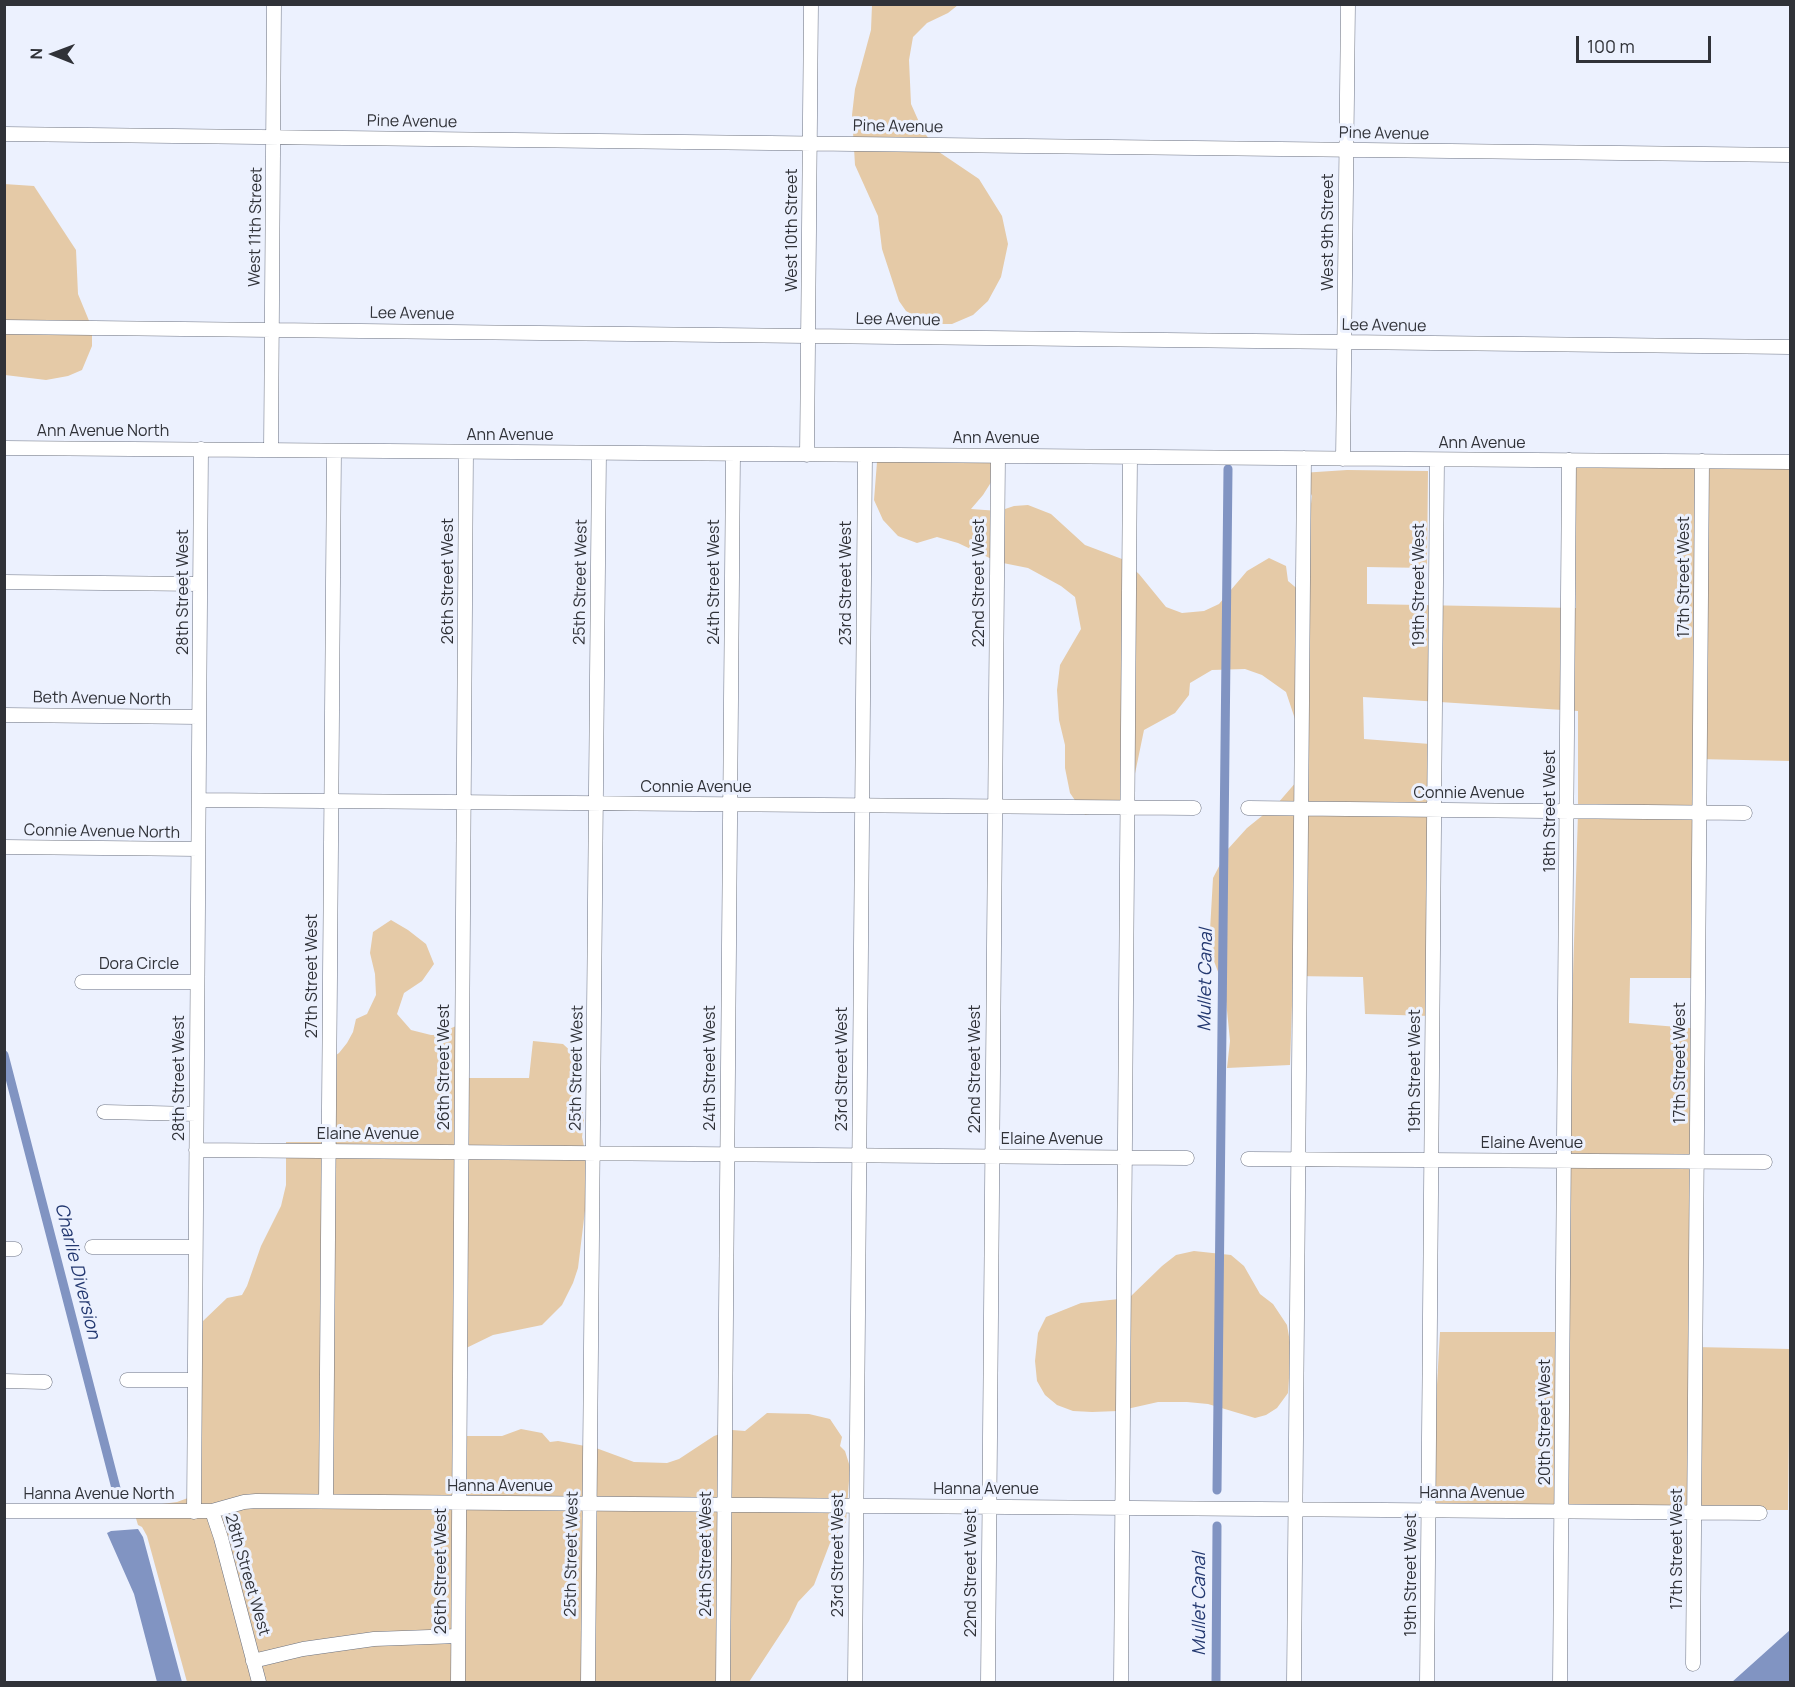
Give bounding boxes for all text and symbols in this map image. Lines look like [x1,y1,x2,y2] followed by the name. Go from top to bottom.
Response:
[24,24,84,84] north arrow
[1579,24,1714,62] scale bar
[1587,34,1635,58] text: 100 m
[25,48,47,60] text: N
[367,112,457,132] street label: Pine Avenue
[853,117,943,137] street label: Pine Avenue
[1339,124,1429,144] street label: Pine Avenue
[245,167,267,287] street label: West 11th Street
[783,168,803,292] street label: West 10th Street
[1319,173,1339,291] street label: West 9th Street
[369,304,455,324] street label: Lee Avenue
[855,310,941,330] street label: Lee Avenue
[1341,316,1427,336] street label: Lee Avenue
[37,422,169,442] street label: Ann Avenue North
[466,426,554,446] street label: Ann Avenue
[952,429,1040,449] street label: Ann Avenue
[1438,434,1526,454] street label: Ann Avenue
[1675,516,1695,638] street label: 17th Street West
[439,518,459,644] street label: 26th Street West
[570,519,592,645] street label: 25th Street West
[705,519,725,645] street label: 24th Street West
[970,519,990,647] street label: 22nd Street West
[837,521,857,645] street label: 23rd Street West
[1410,523,1430,647] street label: 19th Street West
[174,529,194,655] street label: 28th Street West
[33,688,171,710] street label: Beth Avenue North
[1541,750,1561,872] street label: 18th Street West
[641,778,751,798] street label: Connie Avenue
[1414,784,1524,804] street label: Connie Avenue
[24,821,180,843] street label: Connie Avenue North
[303,914,323,1038] street label: 27th Street West
[1194,928,1218,1032] water label: Mullet Canal
[99,955,179,975] street label: Dora Circle
[1671,1002,1691,1124] street label: 17th Street West
[435,1004,455,1130] street label: 26th Street West
[566,1005,588,1131] street label: 25th Street West
[701,1005,721,1131] street label: 24th Street West
[966,1005,986,1133] street label: 22nd Street West
[833,1007,853,1131] street label: 23rd Street West
[1406,1009,1426,1133] street label: 19th Street West
[170,1015,190,1141] street label: 28th Street West
[317,1125,419,1145] street label: Elaine Avenue
[1001,1130,1103,1150] street label: Elaine Avenue
[1481,1134,1583,1154] street label: Elaine Avenue
[50,1201,104,1341] water label: Charlie Diversion
[1536,1359,1556,1485] street label: 20th Street West
[447,1477,553,1497] street label: Hanna Avenue
[933,1480,1039,1500] street label: Hanna Avenue
[1419,1484,1525,1504] street label: Hanna Avenue
[23,1485,175,1505] street label: Hanna Avenue North
[1668,1488,1688,1610] street label: 17th Street West
[561,1491,583,1617] street label: 25th Street West
[697,1491,717,1617] street label: 24th Street West
[829,1493,849,1617] street label: 23rd Street West
[432,1508,452,1634] street label: 26th Street West
[962,1509,982,1637] street label: 22nd Street West
[220,1512,274,1638] street label: 28th Street West
[1402,1513,1422,1637] street label: 19th Street West
[1189,1552,1211,1656] water label: Mullet Canal

